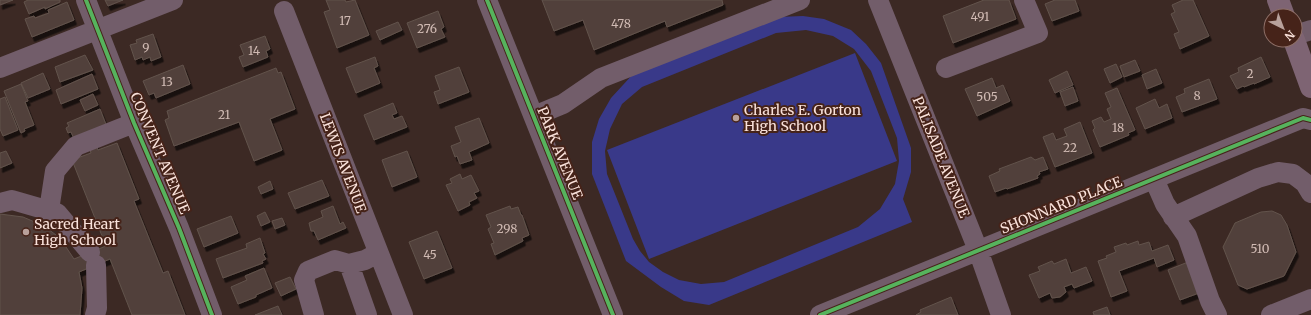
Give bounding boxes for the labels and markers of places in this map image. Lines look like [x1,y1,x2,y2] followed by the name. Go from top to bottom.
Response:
[744,101,861,135] place label: Charles E. Gorton High School
[731,113,741,123] marker: Charles E. Gorton High School
[34,215,121,249] place label: Sacred Heart High School
[21,227,31,237] marker: Sacred Heart High School

